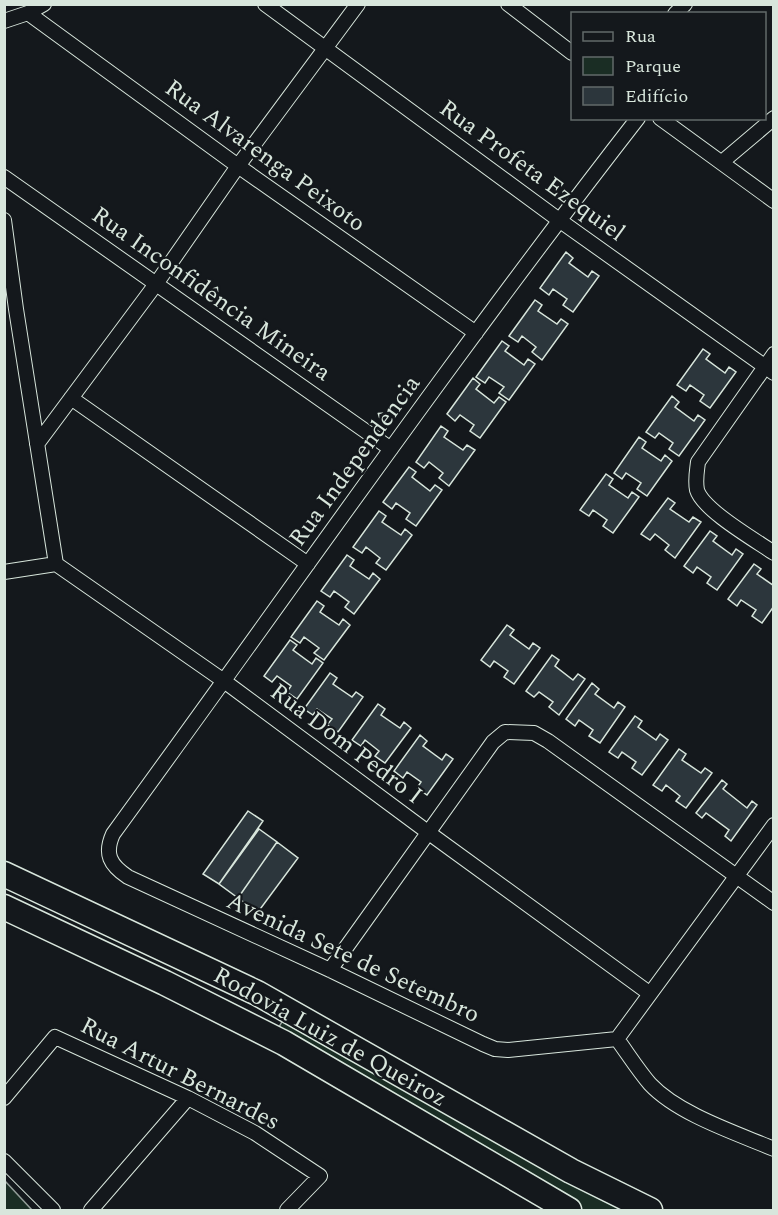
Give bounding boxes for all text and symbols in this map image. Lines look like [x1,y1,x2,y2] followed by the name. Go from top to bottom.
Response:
[571,12,766,120] legend
[625,23,656,50] text: Rua
[625,53,681,80] text: Parque
[157,71,373,241] street label: Rua Alvarenga Peixoto
[625,83,688,110] text: Edifício
[431,91,633,251] street label: Rua Profeta Ezequiel
[84,197,338,391] street label: Rua Inconfidência Mineira
[280,367,430,554] street label: Rua Independência
[262,675,430,813] street label: Rua Dom Pedro I
[220,883,486,1033] street label: Avenida Sete de Setembro
[206,958,454,1116] street label: Rodovia Luiz de Queiroz
[74,1008,286,1140] street label: Rua Artur Bernardes

